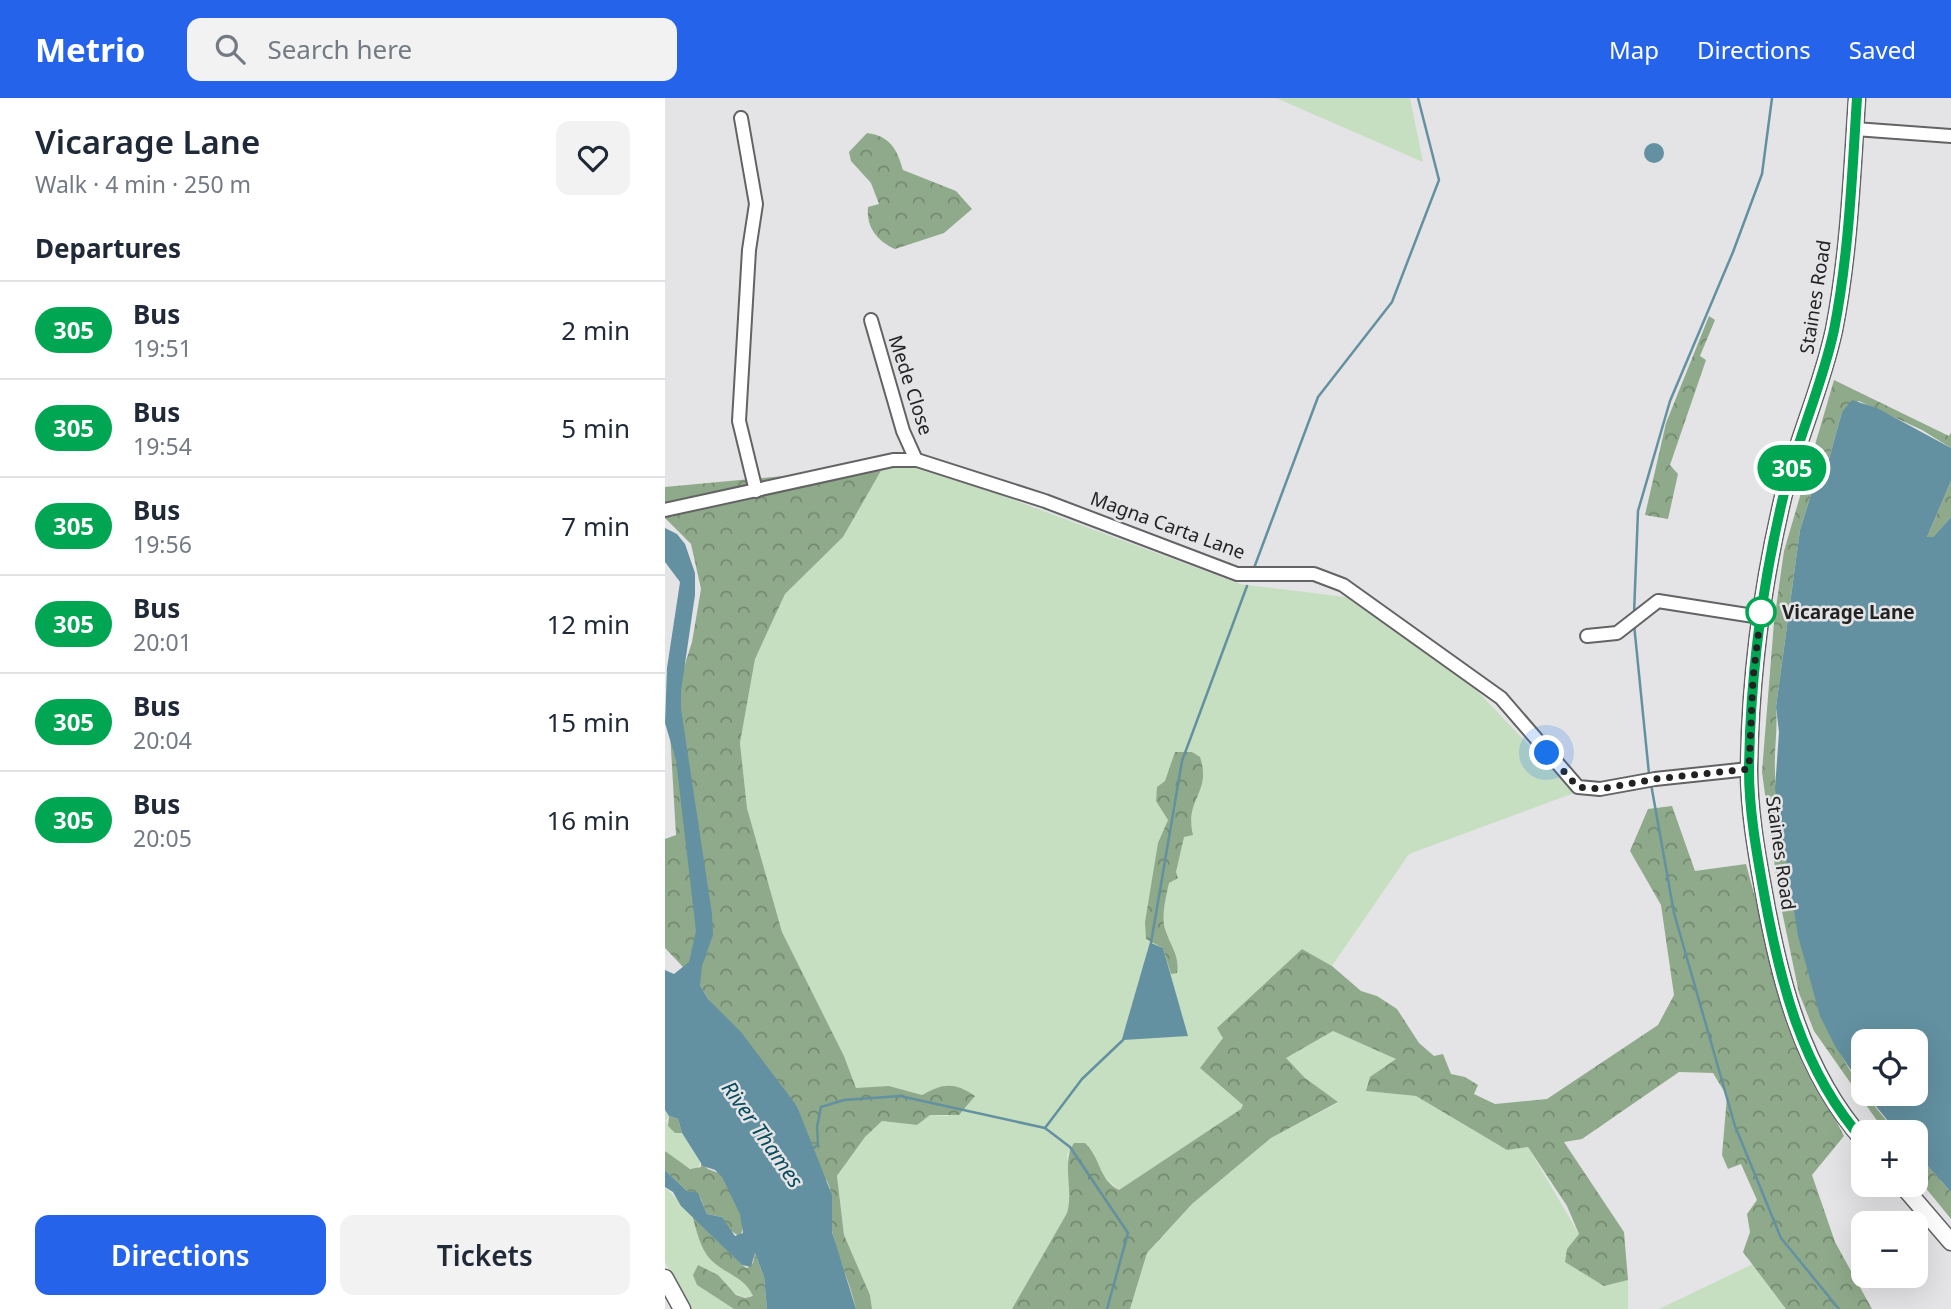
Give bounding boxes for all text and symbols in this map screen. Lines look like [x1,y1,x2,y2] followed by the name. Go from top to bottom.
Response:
[187,18,677,81] search box
[35,27,145,72] text: Metrio
[211,30,249,68] icon: search
[267,31,412,67] text: Search here
[1609,33,1659,66] text: Map
[1697,33,1811,66] text: Directions
[1849,33,1916,66] text: Saved
[35,119,260,164] text: Vicarage Lane
[556,121,630,195] button: heart
[35,168,251,200] text: Walk · 4 min · 250 m
[35,230,181,266] text: Departures
[1793,238,1837,356] street label: Staines Road
[133,296,180,332] text: Bus
[561,312,630,348] text: 2 min
[53,313,94,346] text: 305
[133,332,192,364] text: 19:51
[883,332,939,438] street label: Mede Close
[133,394,180,430] text: Bus
[561,410,630,446] text: 5 min
[53,411,94,444] text: 305
[133,430,192,462] text: 19:54
[1752,445,1832,491] line badge: 305
[1771,451,1813,484] text: 305
[1087,485,1249,565] street label: Magna Carta Lane
[133,492,180,528] text: Bus
[561,508,630,544] text: 7 min
[53,509,94,542] text: 305
[133,528,192,560] text: 19:56
[133,590,180,626] text: Bus
[1746,597,1776,627] marker: Vicarage Lane
[1782,599,1915,625] place label: Vicarage Lane
[546,606,630,642] text: 12 min
[53,607,94,640] text: 305
[133,626,192,658] text: 20:01
[133,688,180,724] text: Bus
[546,704,630,740] text: 15 min
[53,705,94,738] text: 305
[133,724,192,756] text: 20:04
[1529,735,1564,770] your location
[133,786,180,822] text: Bus
[1760,794,1802,912] street label: Staines Road
[546,802,630,838] text: 16 min
[53,803,94,836] text: 305
[133,822,192,854] text: 20:05
[1851,1029,1928,1288] map controls
[1851,1029,1928,1106] button: locate
[716,1075,810,1193] water label: River Thames
[1851,1120,1928,1197] button: +
[1851,1211,1928,1288] button: −
[35,1215,326,1295] button: Directions
[340,1215,630,1295] button: Tickets

